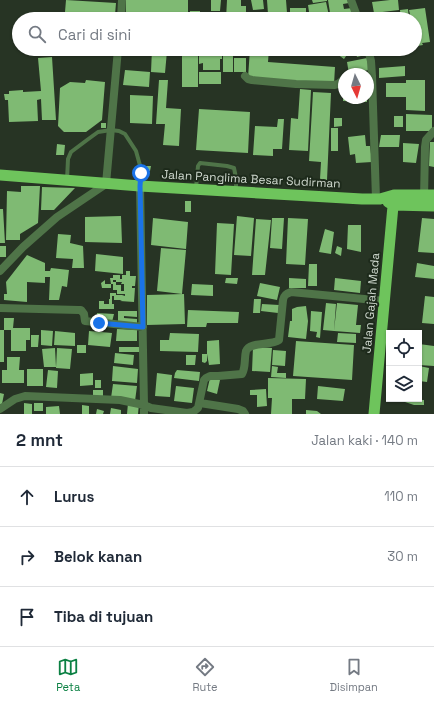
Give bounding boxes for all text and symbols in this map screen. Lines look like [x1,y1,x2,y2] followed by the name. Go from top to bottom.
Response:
[12,12,422,56] search box
[26,23,48,45] icon: search
[58,25,131,44] text: Cari di sini
[338,68,374,104] north arrow
[132,164,150,182] route start
[161,166,341,192] street label: Jalan Panglima Besar Sudirman
[359,252,383,354] street label: Jalan Gajah Mada
[90,314,108,332] route end
[386,330,422,402] map controls
[386,330,422,366] button: locate
[386,366,422,402] button: layers
[16,429,63,451] text: 2 mnt
[311,432,418,449] text: Jalan kaki · 140 m
[16,486,38,508] icon: ahead
[54,487,94,506] text: Lurus
[384,488,418,505] text: 110 m
[16,546,38,568] icon: right
[54,547,142,566] text: Belok kanan
[387,548,418,565] text: 30 m
[16,606,38,628] icon: arrive
[54,607,153,626] text: Tiba di tujuan
[56,656,80,694] tab: Peta
[192,656,218,694] tab: Rute
[330,656,378,694] tab: Disimpan

